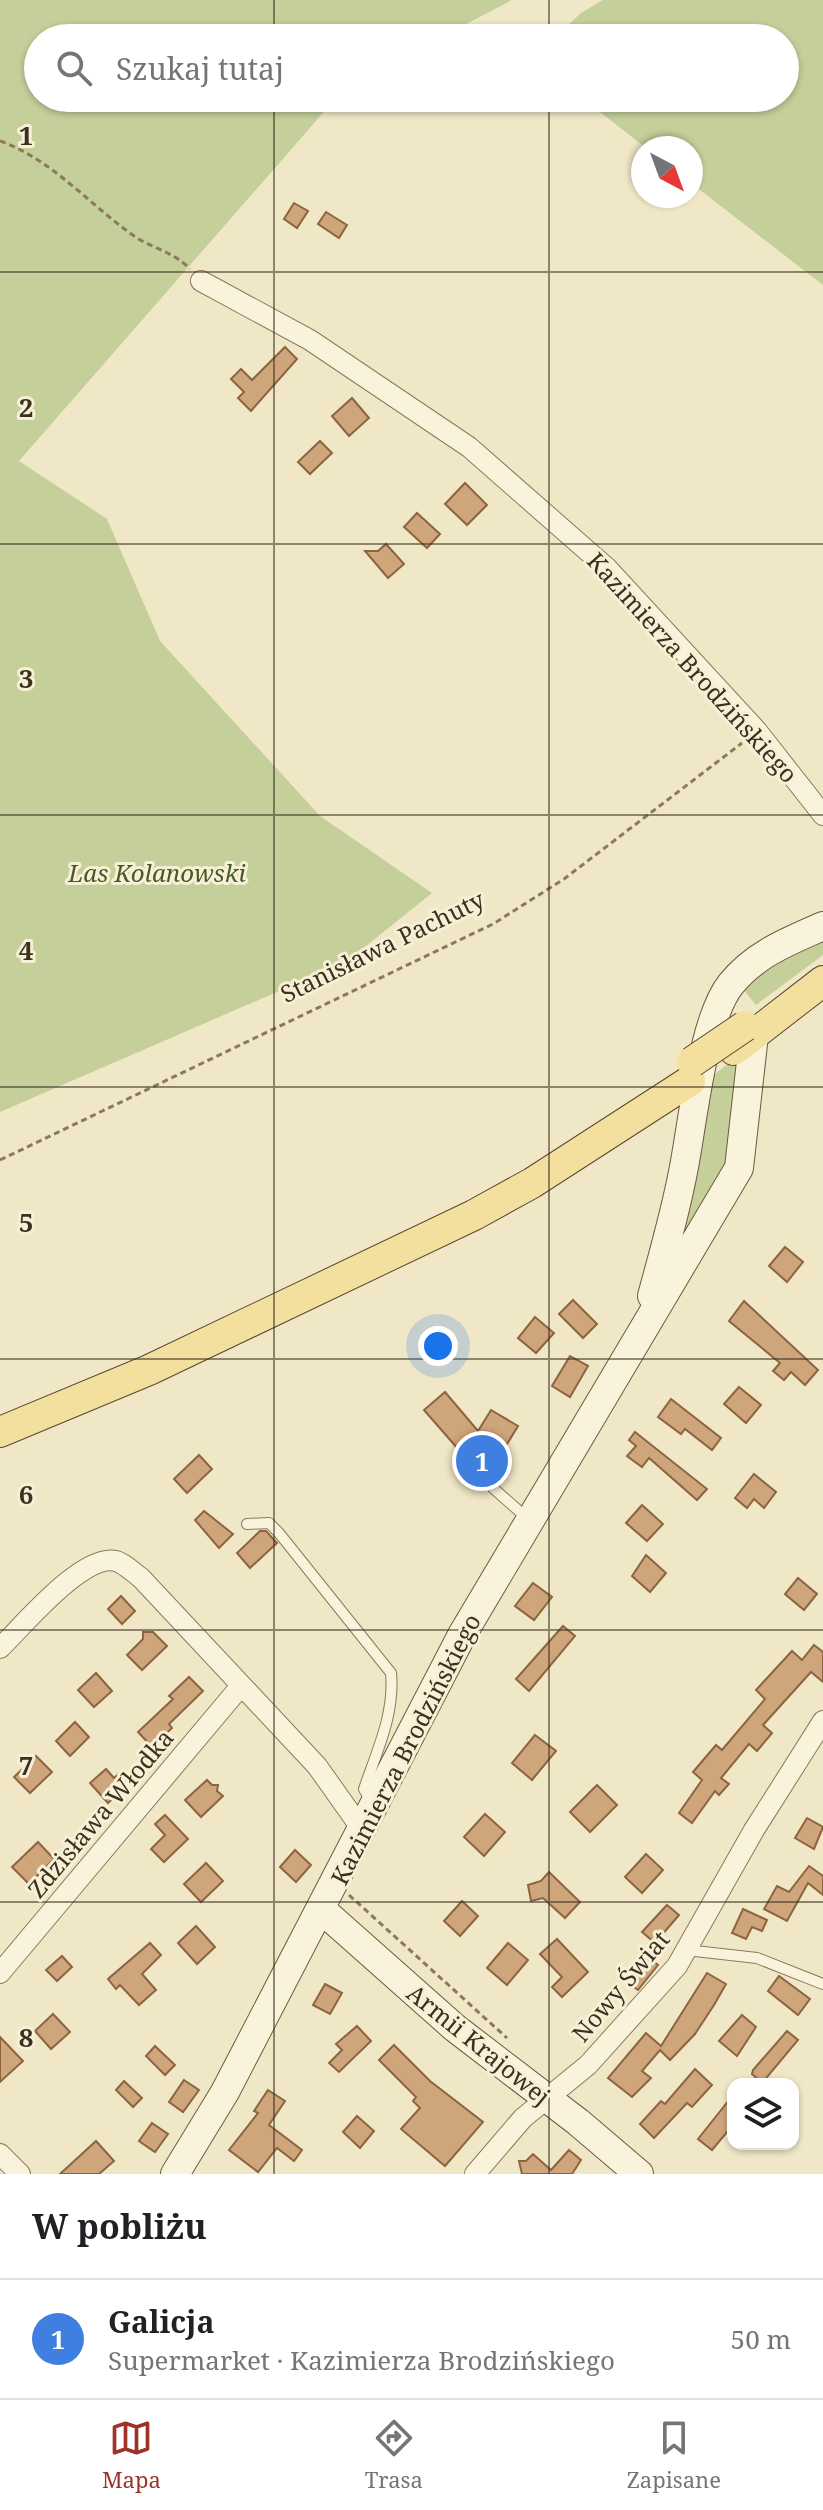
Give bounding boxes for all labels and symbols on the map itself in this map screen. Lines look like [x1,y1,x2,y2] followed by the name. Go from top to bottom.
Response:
[19,117,33,153] text: 1
[631,136,703,208] north arrow
[19,389,33,425] text: 2
[580,545,806,789] street label: Kazimierza Brodzińskiego
[19,660,33,696] text: 3
[67,856,246,889] park label: Las Kolanowski
[275,882,490,1010] street label: Stanisława Pachuty
[19,932,34,968] text: 4
[19,1204,33,1240] text: 5
[418,1326,458,1366] your location
[456,1431,508,1491] pin: 1
[19,1476,33,1512] text: 6
[322,1608,488,1890] street label: Kazimierza Brodzińskiego
[20,1722,180,1904] street label: Zdzisława Włodka
[19,1747,33,1783] text: 7
[564,1923,676,2049] street label: Nowy Świat
[400,1976,558,2112] street label: Armii Krajowej
[19,2019,33,2055] text: 8

